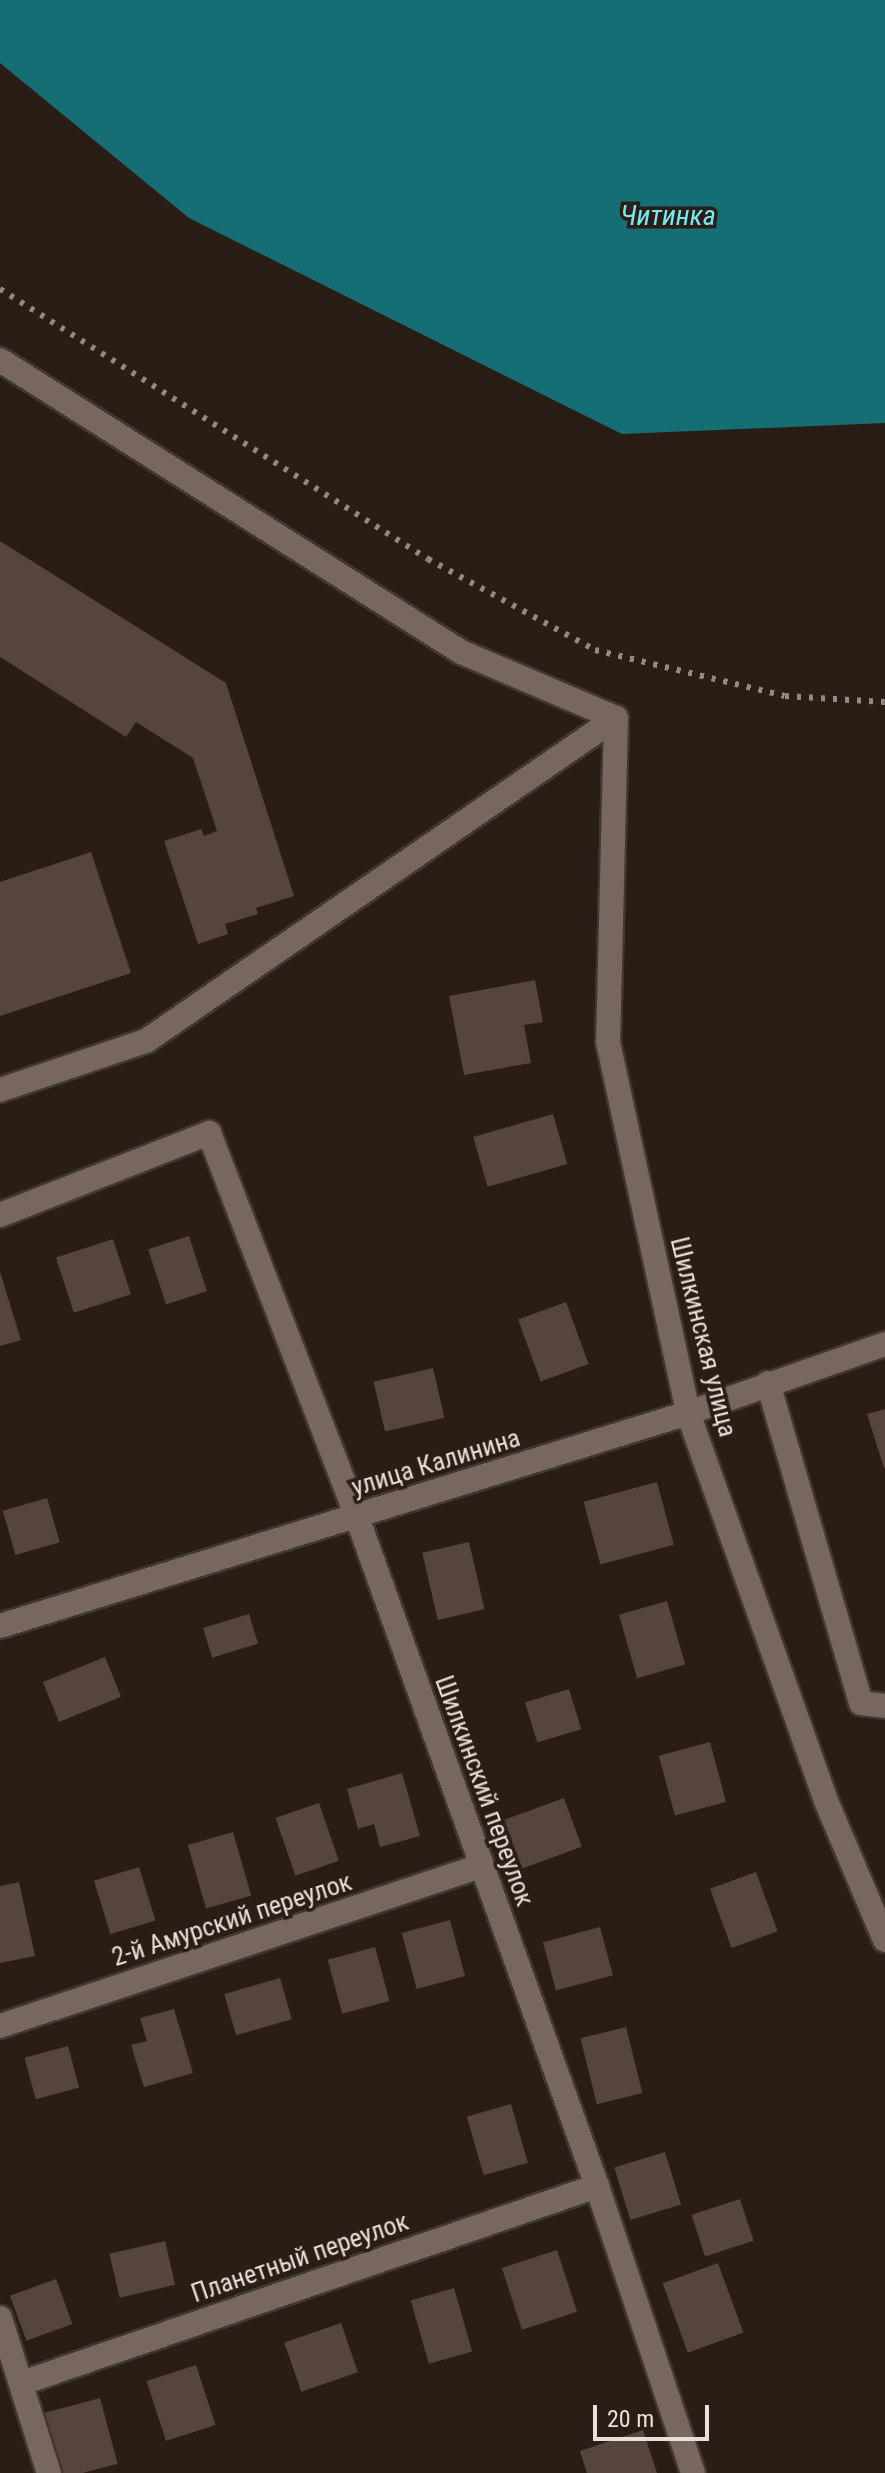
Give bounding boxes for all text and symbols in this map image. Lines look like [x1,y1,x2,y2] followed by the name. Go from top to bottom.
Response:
[620,199,716,233] water label: Читинка
[663,1234,743,1440] street label: Шилкинская улица
[348,1423,524,1503] street label: улица Калинина
[428,1671,540,1911] street label: Шилкинский переулок
[108,1866,356,1974] street label: 2-й Амурский переулок
[187,2206,413,2310] street label: Планетный переулок
[597,2389,713,2439] scale bar
[607,2405,654,2433] text: 20 m

